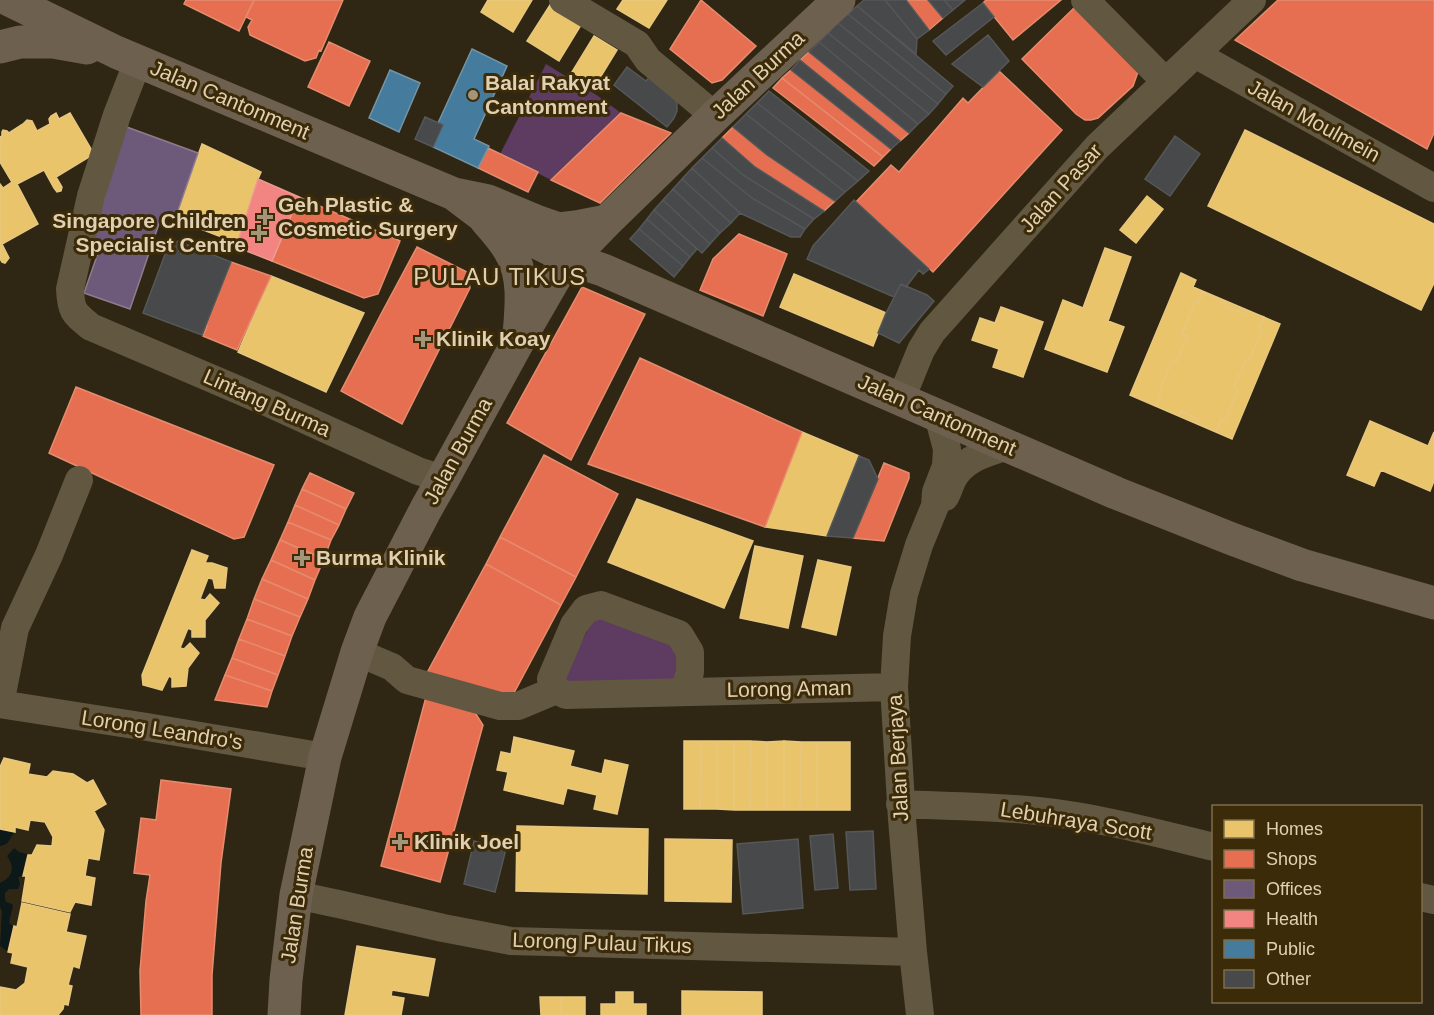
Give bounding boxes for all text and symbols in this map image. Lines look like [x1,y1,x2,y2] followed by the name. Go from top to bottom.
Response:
[707,26,809,123] street label: Jalan Burma
[147,56,313,143] street label: Jalan Cantonment
[485,71,610,118] place label: Balai Rakyat Cantonment
[1244,75,1384,166] street label: Jalan Moulmein
[466,88,480,102] marker: Balai Rakyat Cantonment
[1015,139,1106,237] street label: Jalan Pasar
[278,193,458,240] place label: Geh Plastic & Cosmetic Surgery
[256,208,274,226] marker: Geh Plastic & Cosmetic Surgery
[52,209,246,256] place label: Singapore Children Specialist Centre
[250,224,268,242] marker: Singapore Children Specialist Centre
[413,263,587,290] district label: PULAU TIKUS
[436,327,551,350] place label: Klinik Koay
[414,330,432,348] marker: Klinik Koay
[200,364,335,441] street label: Lintang Burma
[855,369,1020,460] street label: Jalan Cantonment
[419,393,496,508] street label: Jalan Burma
[316,546,446,569] place label: Burma Klinik
[293,549,311,567] marker: Burma Klinik
[726,676,852,701] street label: Lorong Aman
[883,694,912,822] street label: Jalan Berjaya
[80,705,244,754] street label: Lorong Leandro's
[999,797,1154,844] street label: Lebuhraya Scott
[1212,805,1422,1003] legend
[1266,819,1323,839] text: Homes
[414,830,519,853] place label: Klinik Joel
[391,833,409,851] marker: Klinik Joel
[276,845,317,965] street label: Jalan Burma
[1266,849,1317,869] text: Shops
[1266,879,1322,899] text: Offices
[1266,909,1318,929] text: Health
[512,928,692,957] street label: Lorong Pulau Tikus
[1266,939,1315,959] text: Public
[1266,969,1311,989] text: Other

